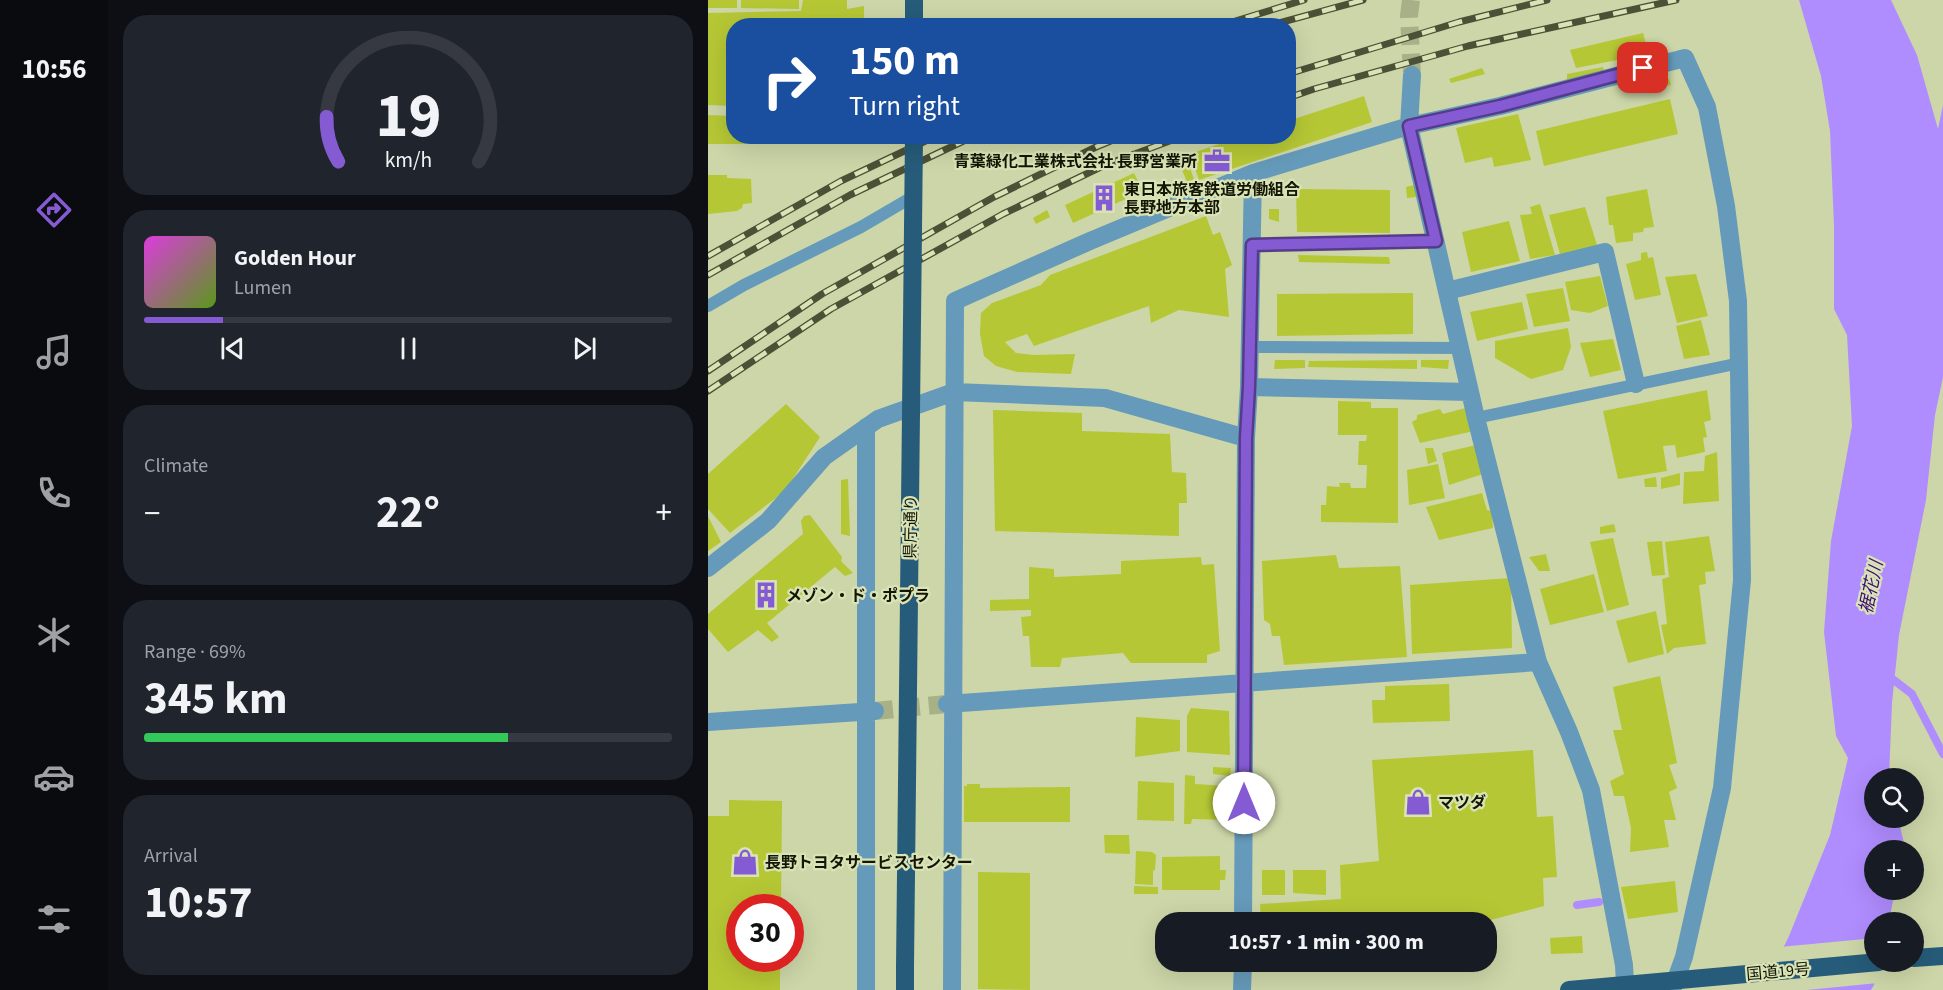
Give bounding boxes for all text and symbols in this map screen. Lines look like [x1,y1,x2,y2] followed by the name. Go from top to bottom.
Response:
[849,31,960,91] text: 150 m
[750,42,828,120] icon: right
[1617,42,1668,93] pin
[21,50,87,89] text: 10:56
[1626,51,1659,84] icon: arrive
[375,72,441,161] text: 19
[849,87,960,126] text: Turn right
[384,145,432,176] text: km/h
[1202,146,1232,176] office icon: 青葉緑化工業株式会社 長野営業所
[954,151,1197,173] place label: 青葉緑化工業株式会社 長野営業所
[1124,179,1300,219] place label: 東日本旅客鉄道労働組合 長野地方本部
[1089,183,1119,213] building icon: 東日本旅客鉄道労働組合 長野地方本部
[33,189,75,231] icon: directions
[234,242,356,274] text: Golden Hour
[234,274,292,302] text: Lumen
[33,331,75,373] icon: music
[216,332,249,365] icon: previous
[392,332,425,365] icon: pause
[568,332,601,365] icon: next
[144,452,208,480] text: Climate
[33,472,75,514] icon: phone
[376,481,440,545] text: 22°
[144,490,160,537] text: −
[656,490,672,537] text: +
[899,495,923,559] street label: 県庁通り
[1854,556,1890,616] water label: 裾花川
[751,580,781,610] building icon: メゾン・ド・ポプラ
[786,585,930,607] place label: メゾン・ド・ポプラ
[33,614,75,656] icon: climate
[144,638,245,666] text: Range · 69%
[144,667,288,731] text: 345 km
[33,756,75,798] icon: car
[1864,768,1924,972] map controls
[1864,768,1924,828] button: search
[1212,771,1276,835] position arrow
[1403,787,1433,817] shop icon: マツダ
[1438,792,1486,814] place label: マツダ
[1864,840,1924,900] button: +
[144,842,198,870] text: Arrival
[730,847,760,877] shop icon: 長野トヨタサービスセンター
[765,852,973,874] place label: 長野トヨタサービスセンター
[144,871,253,935] text: 10:57
[726,894,804,972] speed limit sign: 30
[33,898,75,940] icon: filters
[1864,912,1924,972] button: −
[1228,926,1424,958] text: 10:57 · 1 min · 300 m
[1745,958,1811,986] street label: 国道19号

